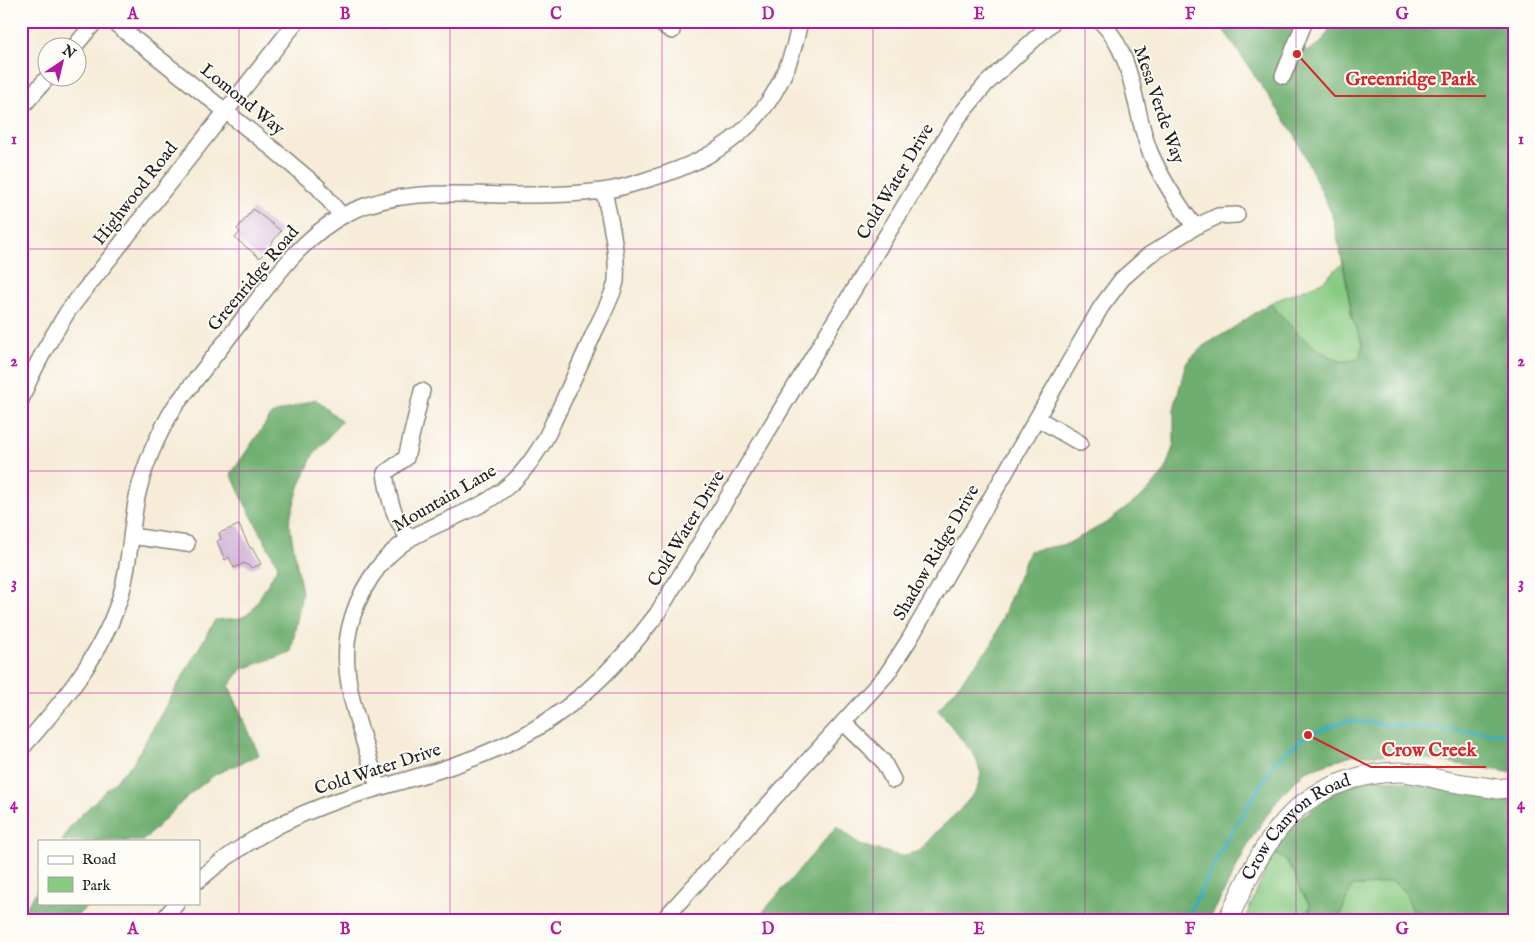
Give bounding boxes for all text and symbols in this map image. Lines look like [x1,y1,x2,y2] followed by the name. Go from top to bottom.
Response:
[127,5,140,25] text: A
[340,5,351,25] text: B
[550,5,562,25] text: C
[762,5,775,25] text: D
[973,5,985,25] text: E
[1185,5,1196,25] text: F
[1396,5,1409,25] text: G
[38,38,88,88] north arrow
[58,41,79,63] text: N
[1127,43,1189,167] street label: Mesa Verde Way
[195,59,289,141] street label: Lomond Way
[1335,62,1486,96] callout: Greenridge Park
[1345,68,1477,92] text: Greenridge Park
[852,120,940,244] street label: Cold Water Drive
[11,130,17,150] text: 1
[1518,130,1524,150] text: 1
[89,137,184,250] street label: Highwood Road
[203,221,305,336] street label: Greenridge Road
[10,352,18,372] text: 2
[1517,352,1525,372] text: 2
[389,460,501,538] street label: Mountain Lane
[643,467,731,591] street label: Cold Water Drive
[889,481,985,625] street label: Shadow Ridge Drive
[11,574,17,594] text: 3
[1518,574,1524,594] text: 3
[1371,733,1486,767] callout: Crow Creek
[312,739,444,801] street label: Cold Water Drive
[1381,739,1477,763] text: Crow Creek
[1237,769,1354,885] street label: Crow Canyon Road
[10,795,19,815] text: 4
[1517,795,1526,815] text: 4
[38,840,200,904] legend
[82,850,117,869] text: Road
[82,876,112,895] text: Park
[127,920,140,940] text: A
[340,920,351,940] text: B
[550,920,562,940] text: C
[762,920,775,940] text: D
[973,920,985,940] text: E
[1185,920,1196,940] text: F
[1396,920,1409,940] text: G

